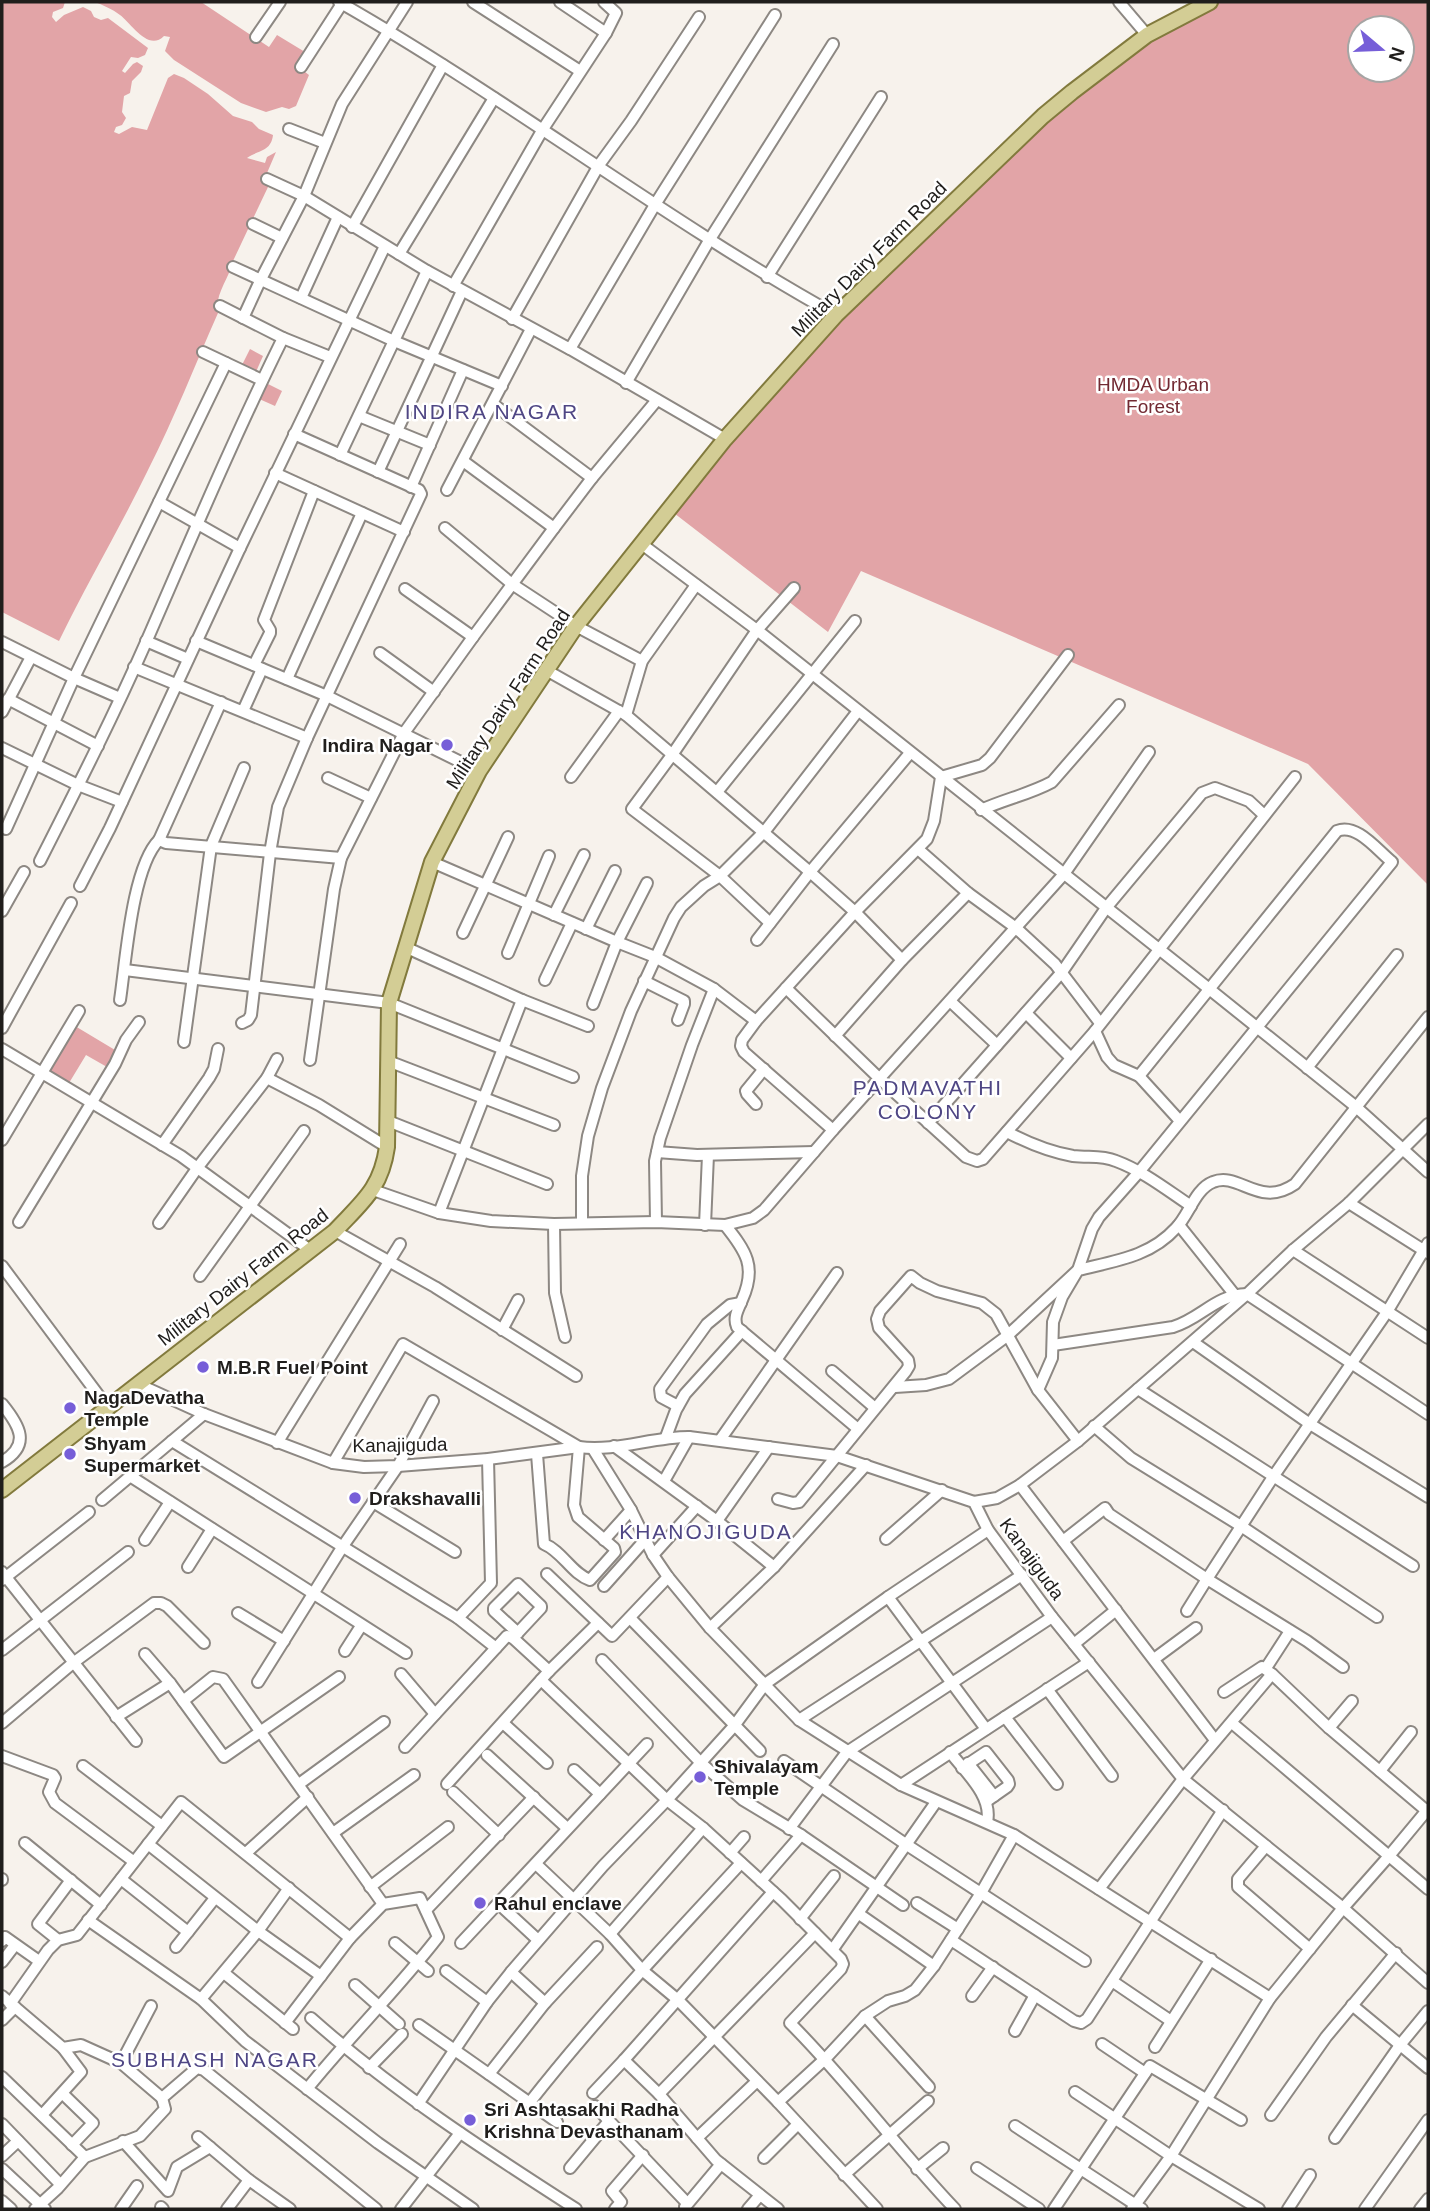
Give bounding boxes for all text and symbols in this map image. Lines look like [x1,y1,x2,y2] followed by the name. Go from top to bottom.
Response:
[1346,14,1416,84] north arrow
[1384,44,1409,64] text: N
[787,177,951,341] street label: Military Dairy Farm Road
[1097,374,1209,417] park label: HMDA Urban Forest
[405,400,579,423] district label: INDIRA NAGAR
[442,605,574,793] street label: Military Dairy Farm Road
[322,735,434,756] place label: Indira Nagar
[439,737,455,753] marker: Indira Nagar
[853,1076,1003,1123] district label: PADMAVATHI COLONY
[154,1204,332,1350] street label: Military Dairy Farm Road
[217,1357,369,1378] place label: M.B.R Fuel Point
[195,1359,211,1375] marker: M.B.R Fuel Point
[84,1387,205,1430] place label: NagaDevatha Temple
[62,1400,78,1416] marker: NagaDevatha Temple
[84,1433,201,1476] place label: Shyam Supermarket
[352,1434,448,1456] street label: Kanajiguda
[62,1446,78,1462] marker: Shyam Supermarket
[369,1488,481,1509] place label: Drakshavalli
[347,1490,363,1506] marker: Drakshavalli
[996,1514,1069,1604] street label: Kanajiguda
[619,1520,793,1543] district label: KHANOJIGUDA
[714,1756,819,1799] place label: Shivalayam Temple
[692,1769,708,1785] marker: Shivalayam Temple
[494,1893,622,1914] place label: Rahul enclave
[472,1895,488,1911] marker: Rahul enclave
[111,2048,319,2071] district label: SUBHASH NAGAR
[484,2099,684,2142] place label: Sri Ashtasakhi Radha Krishna Devasthanam
[462,2112,478,2128] marker: Sri Ashtasakhi Radha Krishna Devasthanam

